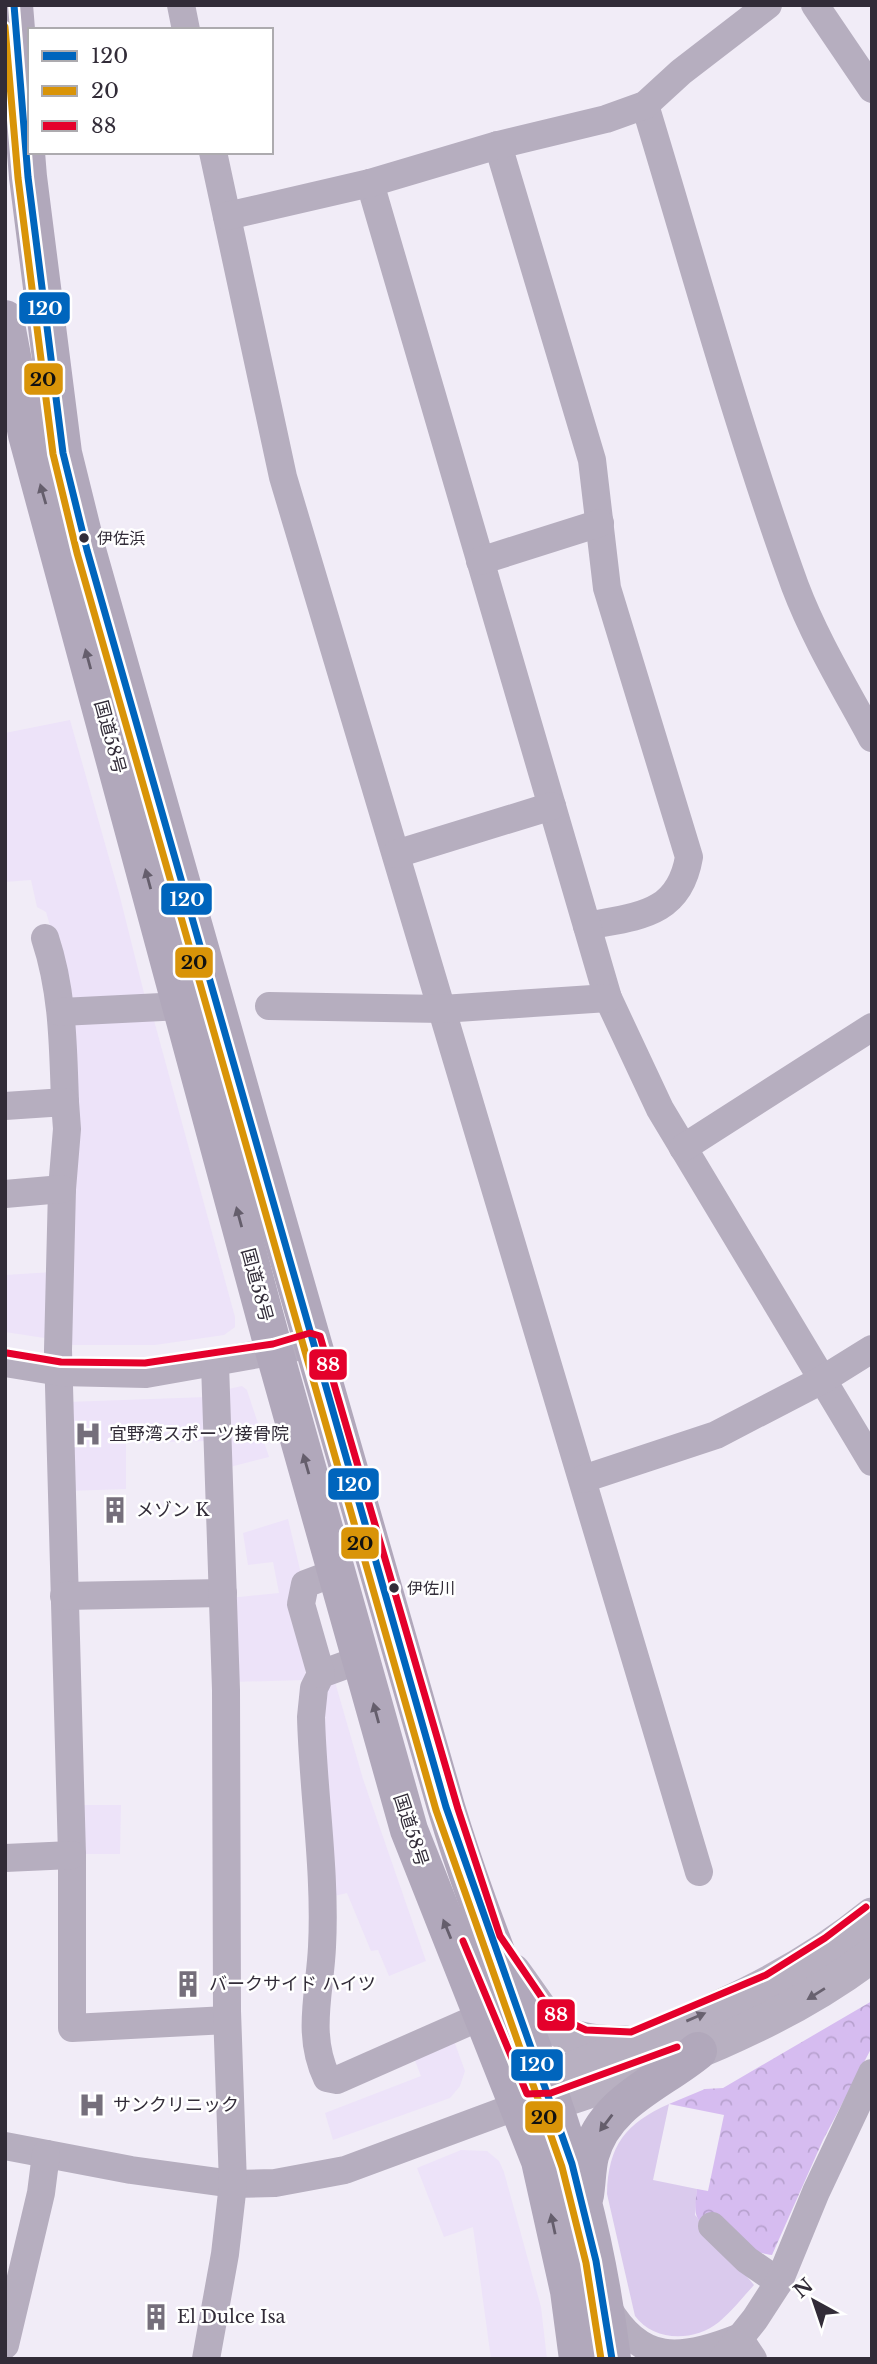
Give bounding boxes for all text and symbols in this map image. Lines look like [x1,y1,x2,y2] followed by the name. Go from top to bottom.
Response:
[28,28,273,154] legend
[91,43,128,69] text: 120
[91,78,119,104] text: 20
[91,113,116,139] text: 88
[18,291,71,325] line badge: 120
[28,297,63,320] text: 120
[23,362,64,396] line badge: 20
[30,368,56,391] text: 20
[38,483,48,504] one-way arrow
[97,528,145,548] place label: 伊佐浜
[77,531,91,545] marker: 伊佐浜
[83,648,93,669] one-way arrow
[90,698,130,776] street label: 国道58号
[142,868,153,890] one-way arrow
[160,882,213,916] line badge: 120
[170,888,205,911] text: 120
[174,946,214,979] line badge: 20
[181,951,207,974] text: 20
[233,1206,244,1228] one-way arrow
[237,1246,277,1324] street label: 国道58号
[308,1348,348,1381] line badge: 88
[316,1353,340,1376] text: 88
[73,1419,103,1449] hospital icon: 宜野湾スポーツ接骨院
[109,1423,289,1445] place label: 宜野湾スポーツ接骨院
[301,1453,311,1474] one-way arrow
[327,1467,380,1501] line badge: 120
[337,1473,372,1496] text: 120
[100,1495,130,1525] building icon: メゾン K
[136,1499,210,1521] place label: メゾン K
[340,1526,380,1560] line badge: 20
[347,1532,373,1555] text: 20
[407,1578,455,1598] place label: 伊佐川
[387,1581,401,1595] marker: 伊佐川
[371,1702,381,1723] one-way arrow
[389,1791,433,1869] street label: 国道58号
[441,1918,452,1939] one-way arrow
[173,1969,203,1999] building icon: バークサイド ハイツ
[209,1973,376,1995] place label: バークサイド ハイツ
[806,1988,826,2001] one-way arrow
[536,1998,576,2032] line badge: 88
[544,2003,568,2026] text: 88
[686,2011,707,2022] one-way arrow
[510,2048,564,2082] line badge: 120
[520,2053,555,2076] text: 120
[77,2090,107,2120] hospital icon: サンクリニック
[113,2094,239,2116] place label: サンクリニック
[524,2100,564,2134] line badge: 20
[531,2106,557,2129] text: 20
[599,2113,614,2131] one-way arrow
[548,2213,559,2235] one-way arrow
[779,2266,849,2336] north arrow
[789,2274,818,2303] text: N
[141,2302,171,2332] building icon: El Dulce Isa
[177,2306,286,2328] place label: El Dulce Isa

